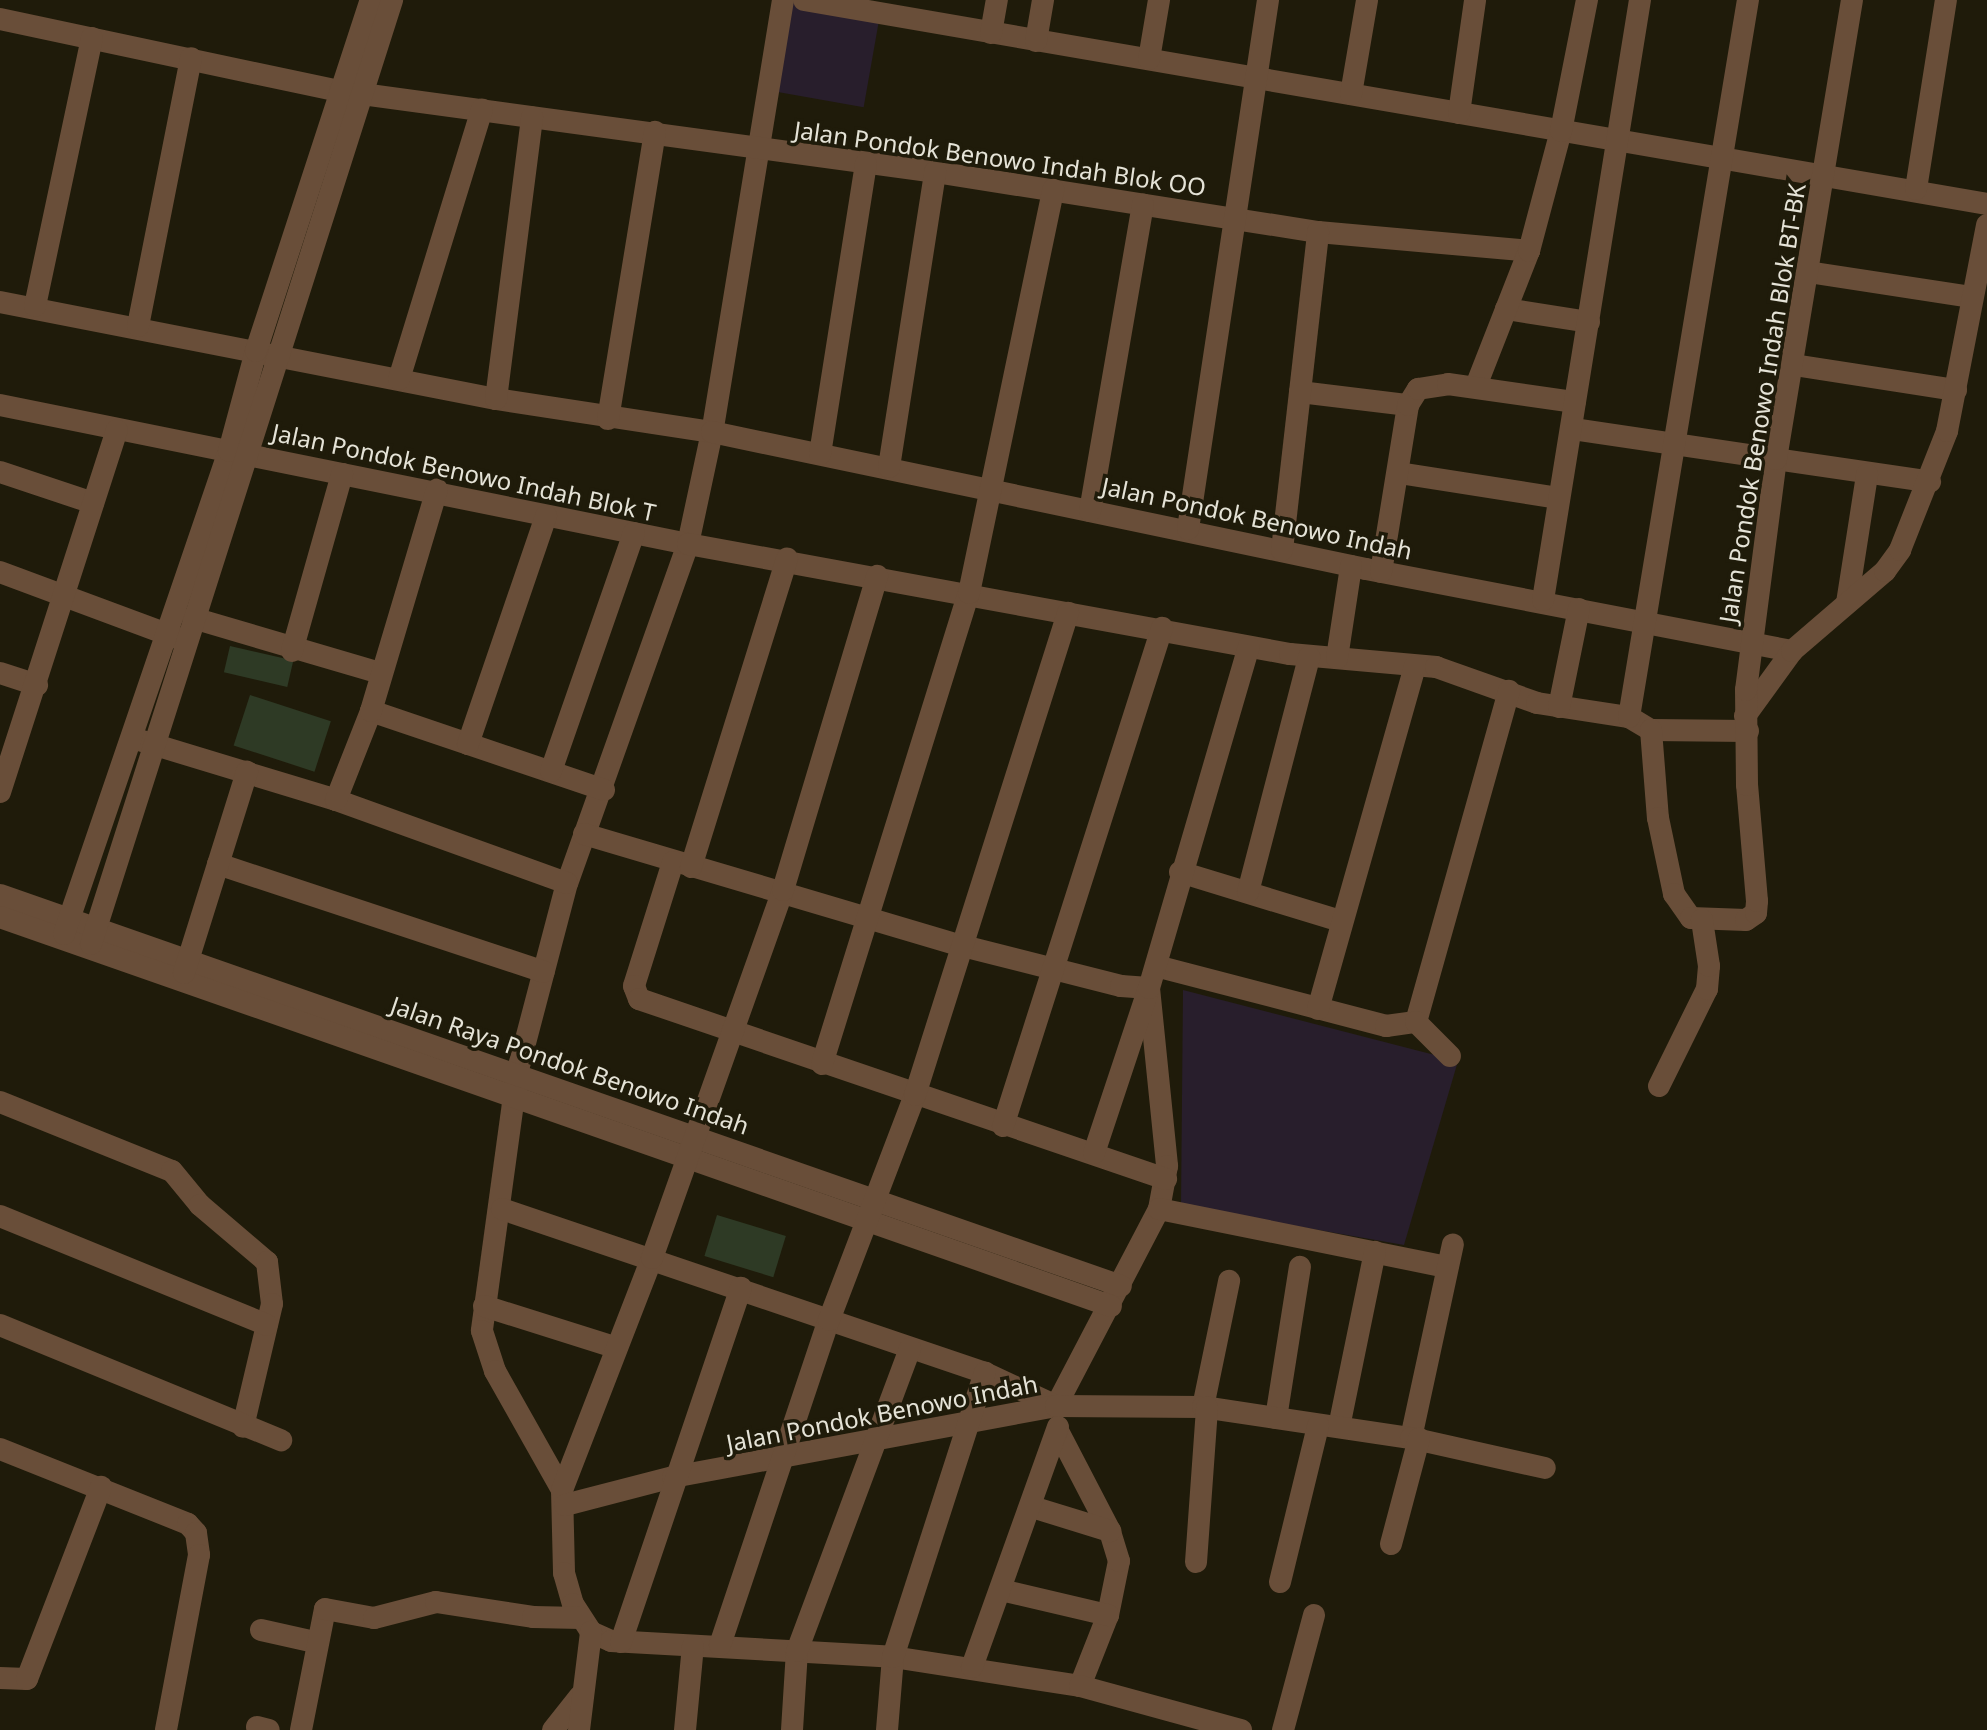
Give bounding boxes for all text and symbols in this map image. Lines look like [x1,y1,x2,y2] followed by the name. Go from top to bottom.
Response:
[792,115,1208,201] street label: Jalan Pondok Benowo Indah Blok OO
[1713,181,1811,625] street label: Jalan Pondok Benowo Indah Blok BT-BK
[270,417,658,527] street label: Jalan Pondok Benowo Indah Blok T
[1099,471,1415,565] street label: Jalan Pondok Benowo Indah
[387,990,753,1140] street label: Jalan Raya Pondok Benowo Indah
[724,1369,1040,1457] street label: Jalan Pondok Benowo Indah

